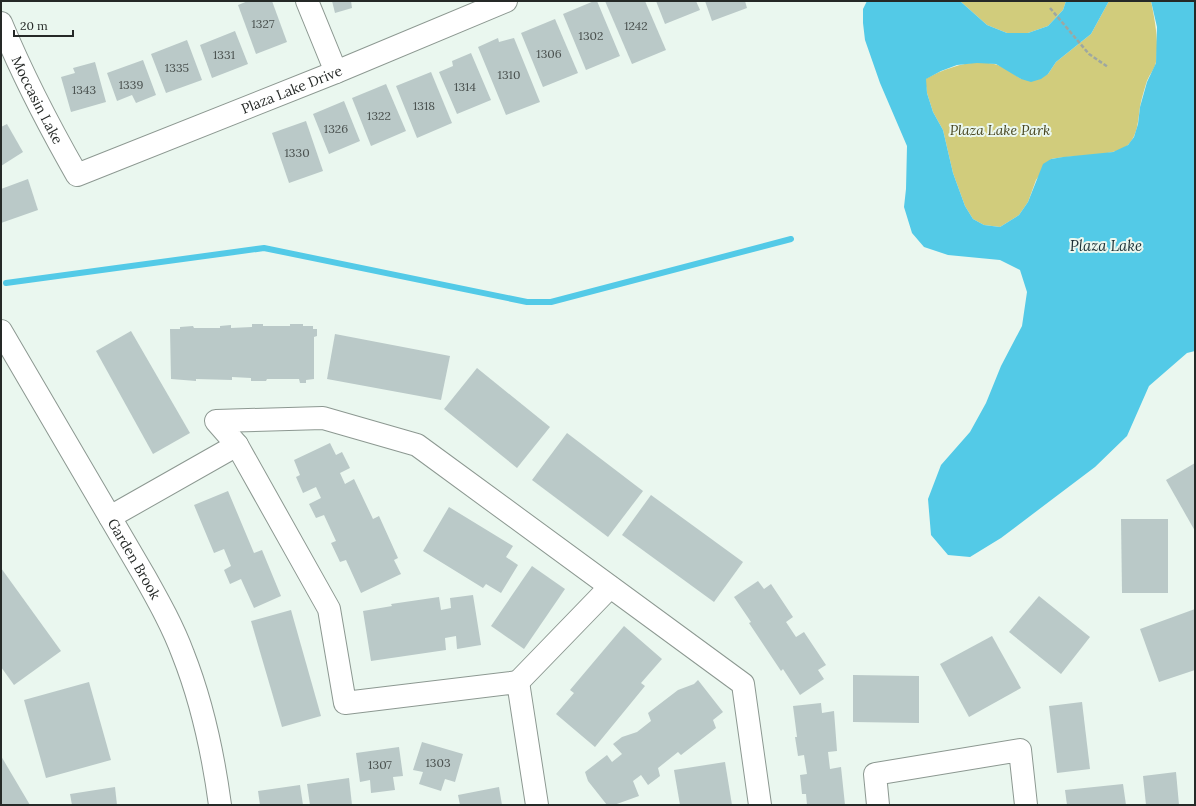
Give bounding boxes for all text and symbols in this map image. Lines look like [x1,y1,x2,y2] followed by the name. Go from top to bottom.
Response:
[14,12,73,38] scale bar
[251,16,275,31] house number: 1327
[20,18,48,33] text: 20 m
[624,18,648,33] house number: 1242
[579,28,603,43] house number: 1302
[536,46,562,61] house number: 1306
[213,47,235,62] house number: 1331
[8,53,67,147] street label: Moccasin Lake
[165,60,189,75] house number: 1335
[239,61,345,118] street label: Plaza Lake Drive
[498,67,520,82] house number: 1310
[119,77,143,92] house number: 1339
[454,79,476,94] house number: 1314
[72,82,96,97] house number: 1343
[413,98,435,113] house number: 1318
[367,108,391,123] house number: 1322
[324,121,348,136] house number: 1326
[950,121,1050,139] park label: Plaza Lake Park
[284,145,310,160] house number: 1330
[1070,236,1142,255] water label: Plaza Lake
[104,515,165,603] street label: Garden Brook
[425,755,451,770] house number: 1303
[368,757,392,772] house number: 1307

